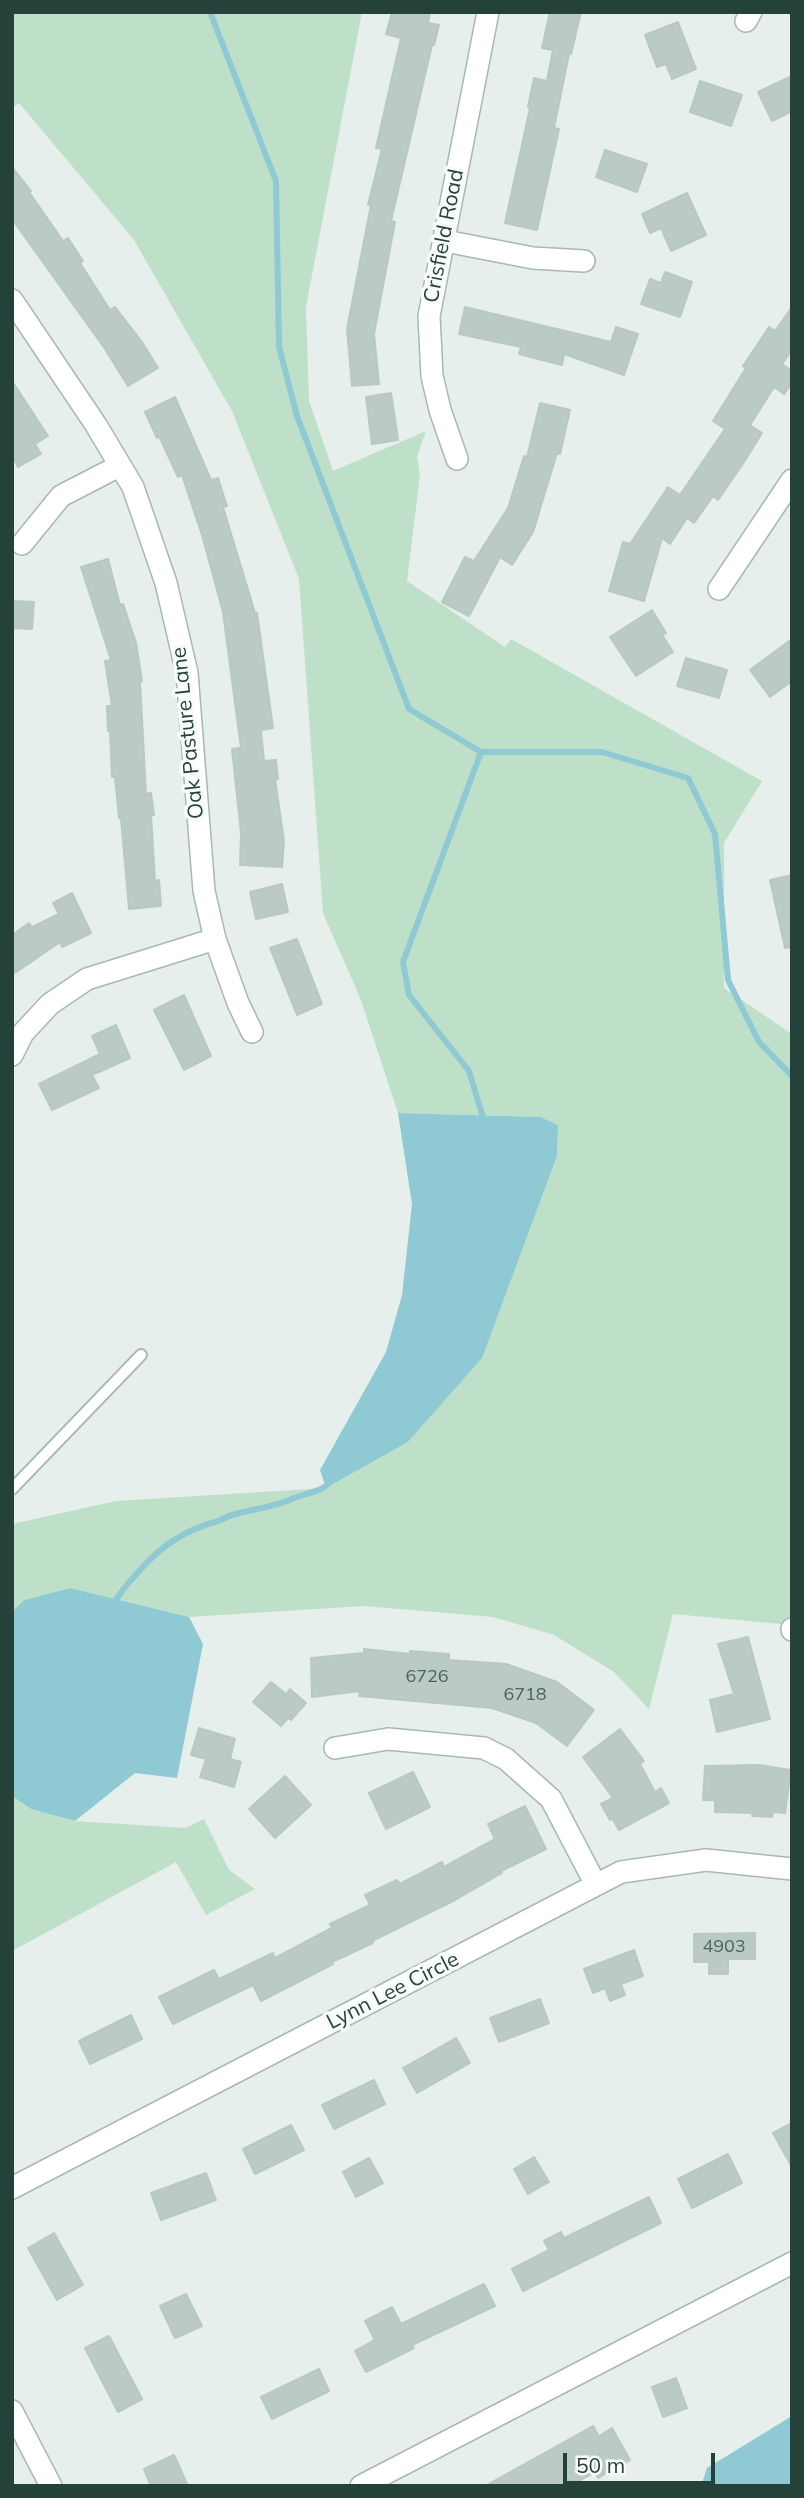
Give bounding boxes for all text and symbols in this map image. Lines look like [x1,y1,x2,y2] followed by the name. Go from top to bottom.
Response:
[419,167,469,305] street label: Crisfield Road
[166,646,210,820] street label: Oak Pasture Lane
[405,1666,449,1688] house number: 6726
[503,1684,547,1706] house number: 6718
[702,1936,746,1958] house number: 4903
[323,1947,463,2035] street label: Lynn Lee Circle
[566,2438,718,2482] scale bar
[576,2452,625,2478] text: 50 m

